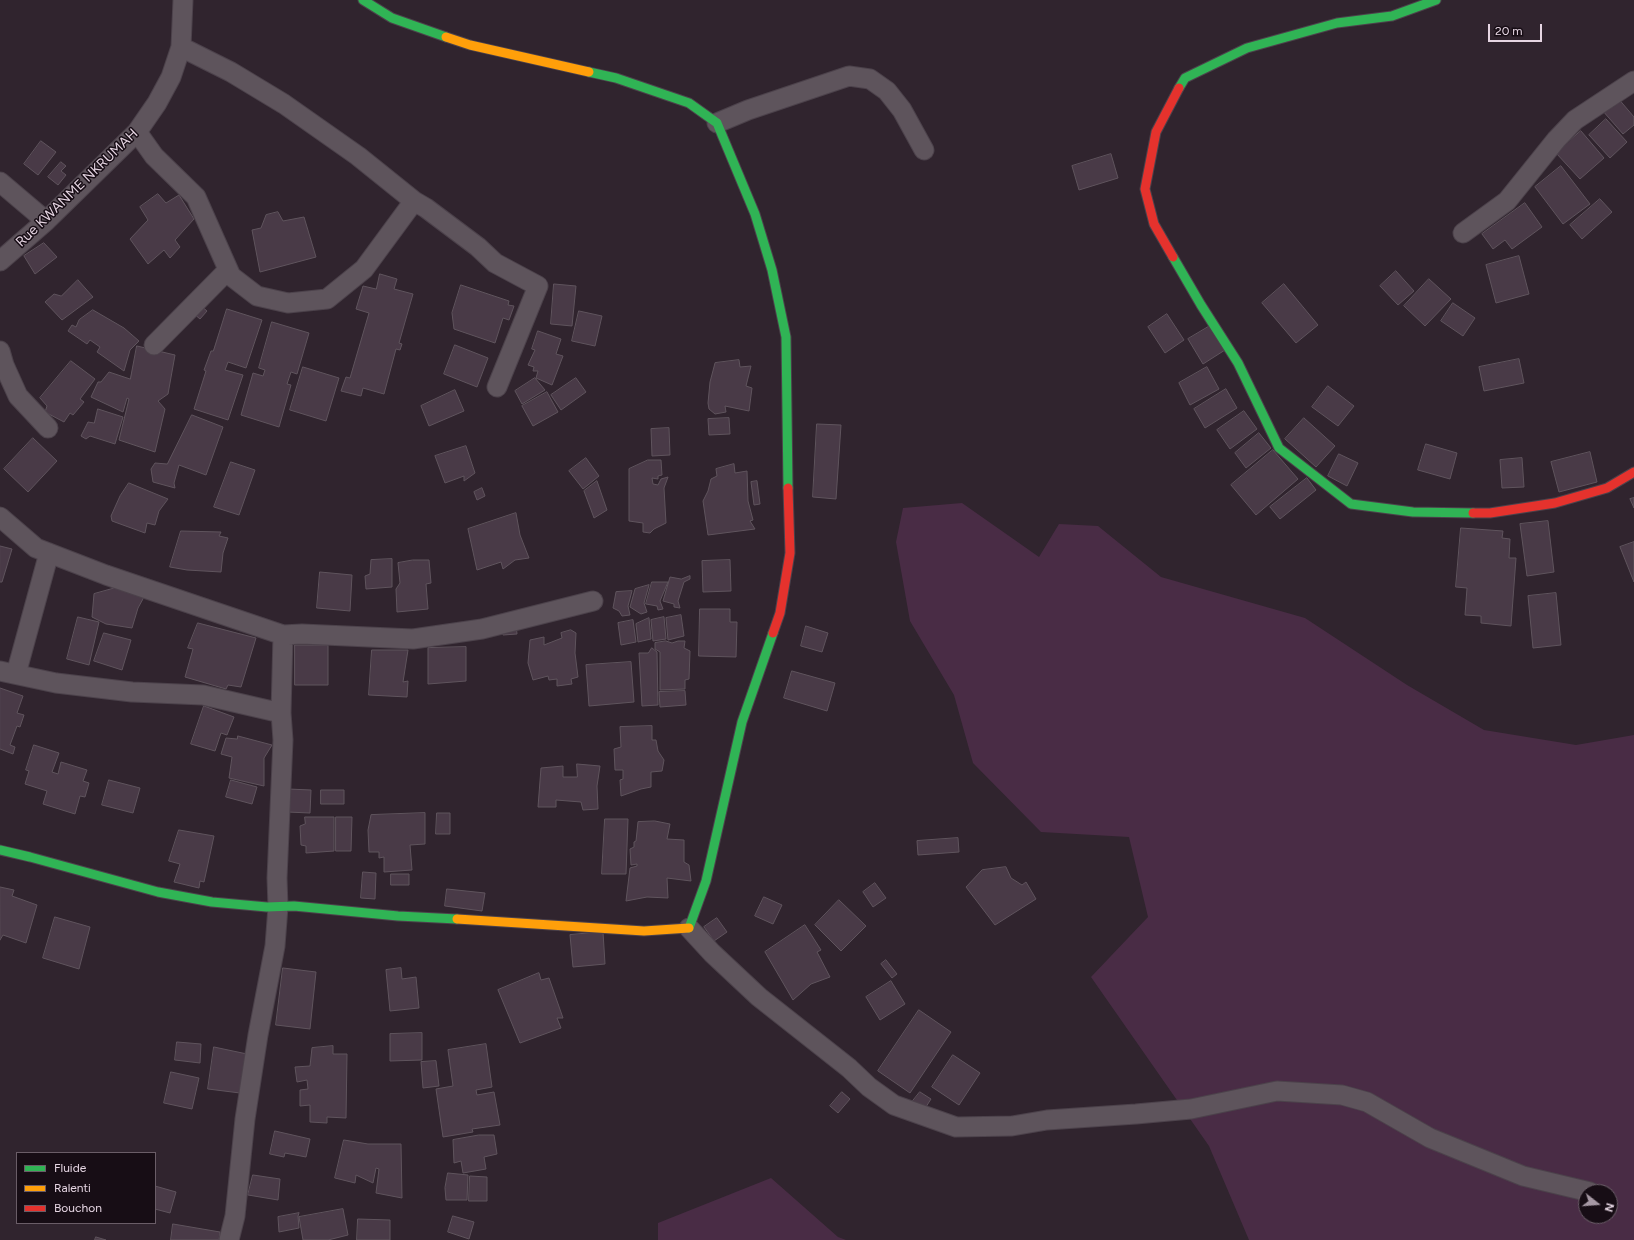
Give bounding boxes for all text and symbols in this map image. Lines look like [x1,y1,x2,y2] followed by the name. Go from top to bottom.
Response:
[1490,16,1544,42] scale bar
[1495,24,1523,38] text: 20 m
[13,125,141,251] street label: Rue KWANME NKRUMAH
[16,1152,156,1224] legend
[54,1161,86,1175] text: Fluide
[54,1181,91,1195] text: Ralenti
[1578,1184,1618,1224] north arrow
[54,1201,102,1215] text: Bouchon
[1602,1201,1616,1213] text: N

